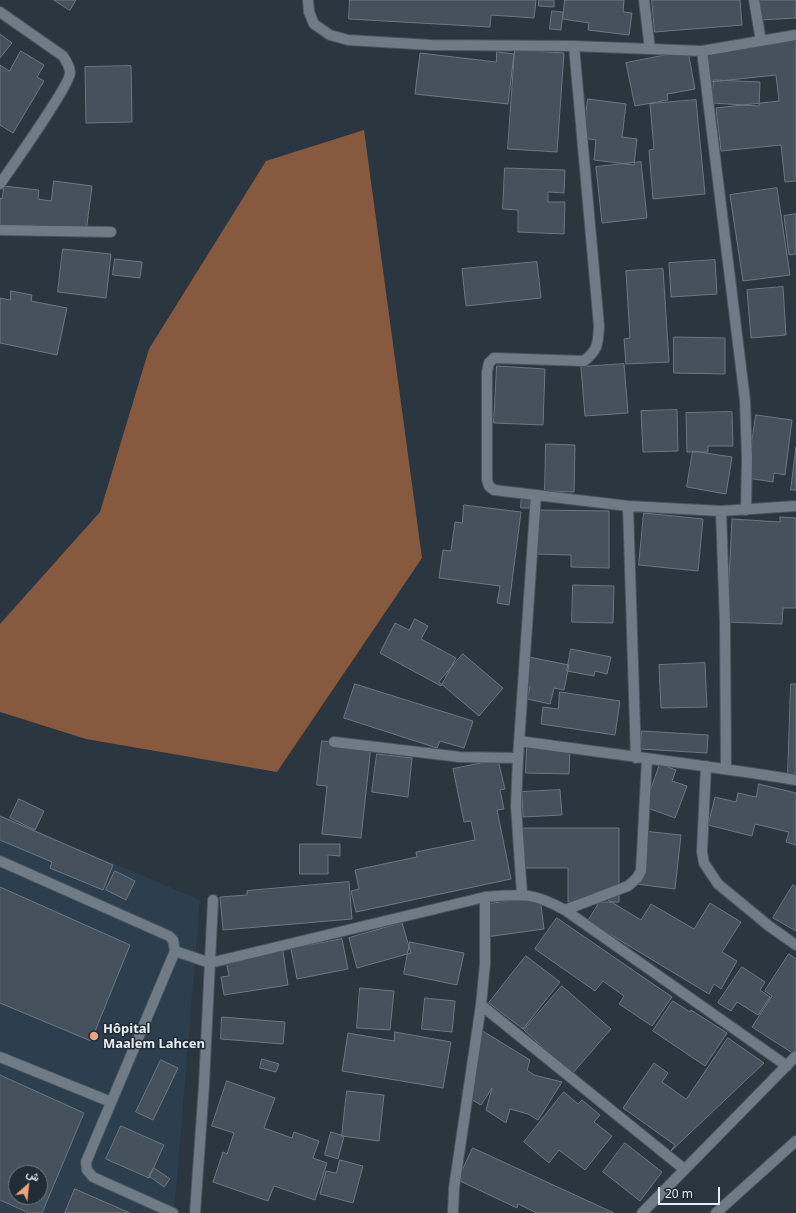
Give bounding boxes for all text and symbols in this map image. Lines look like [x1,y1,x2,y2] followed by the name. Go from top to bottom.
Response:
[103,1021,205,1052] place label: Hôpital Maalem Lahcen
[88,1030,100,1042] marker: Hôpital Maalem Lahcen
[8,1165,48,1205] north arrow
[24,1165,43,1184] text: ش
[660,1179,722,1205] scale bar
[665,1185,693,1202] text: 20 m

